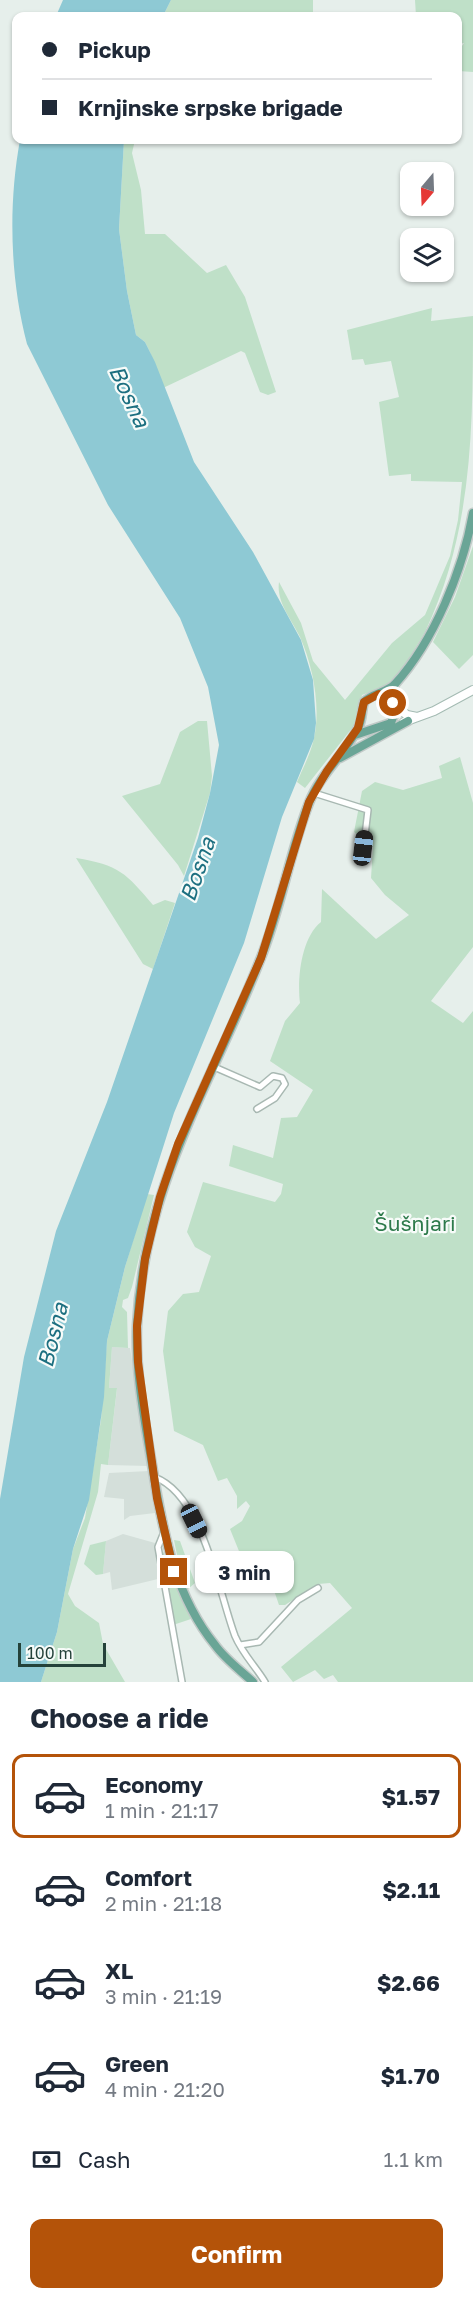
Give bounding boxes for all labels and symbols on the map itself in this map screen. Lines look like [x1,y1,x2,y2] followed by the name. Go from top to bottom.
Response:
[400,162,454,216] north arrow
[104,361,157,433] water label: Bosna
[379,689,406,716] route start
[352,829,374,867] car
[174,832,221,904] water label: Bosna
[374,1210,456,1236] park label: Šušnjari
[31,1298,73,1370] water label: Bosna
[178,1501,210,1541] car
[195,1551,294,1593] callout: 3 min
[160,1558,187,1585] route end
[18,1640,106,1668] scale bar

